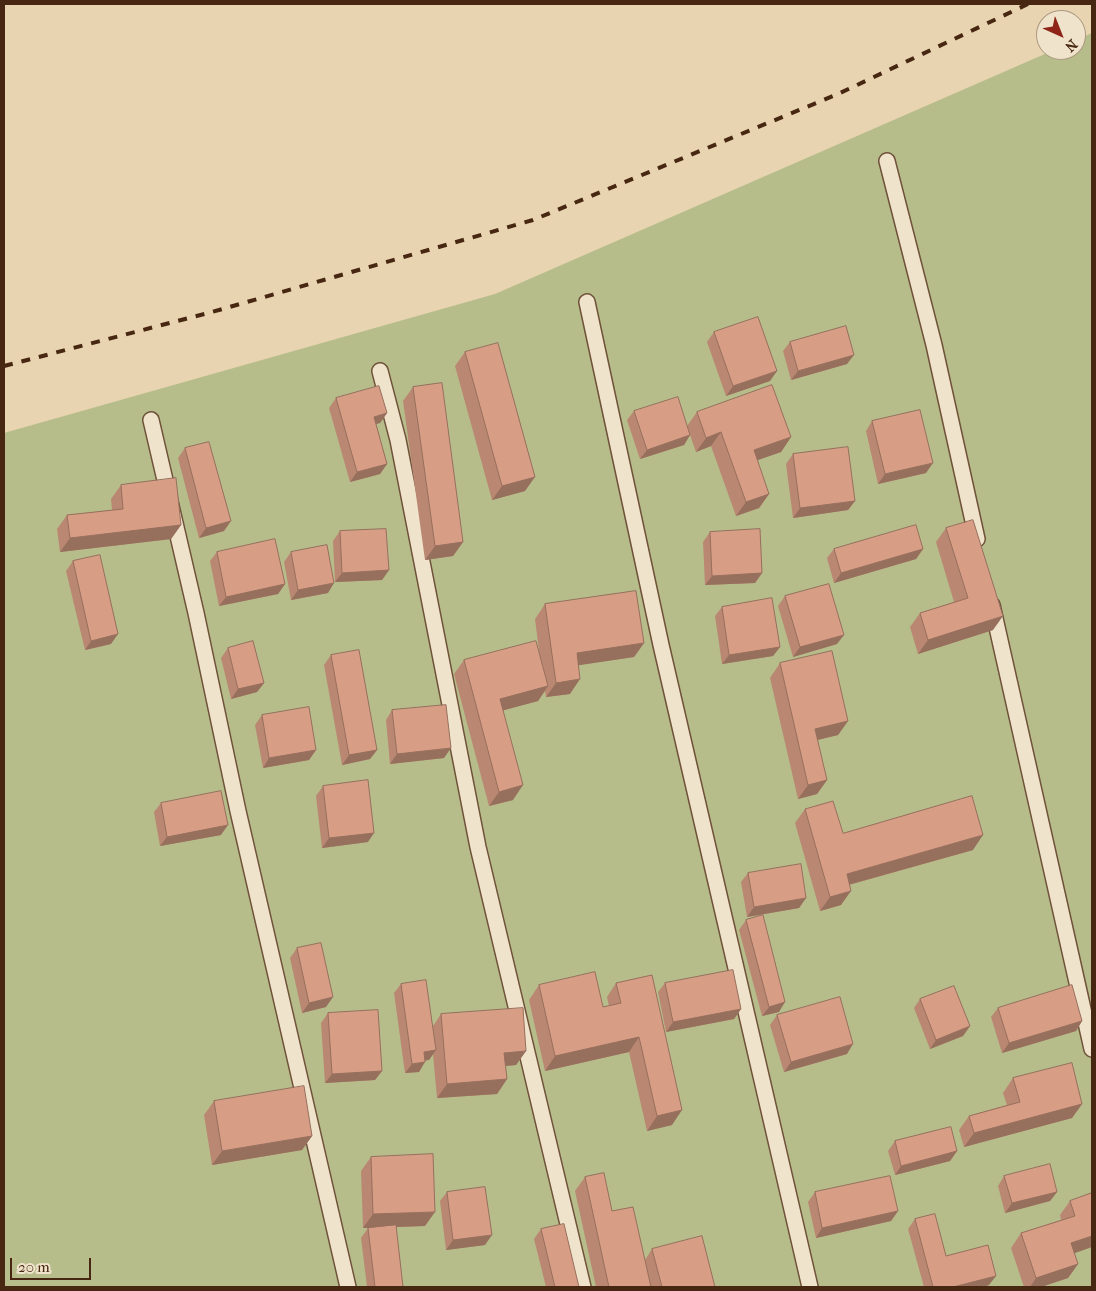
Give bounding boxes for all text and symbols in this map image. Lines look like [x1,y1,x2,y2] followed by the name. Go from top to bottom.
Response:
[1036,10,1086,60] north arrow
[1061,36,1081,55] text: N
[12,1248,94,1280] scale bar
[18,1258,50,1276] text: 20 m

